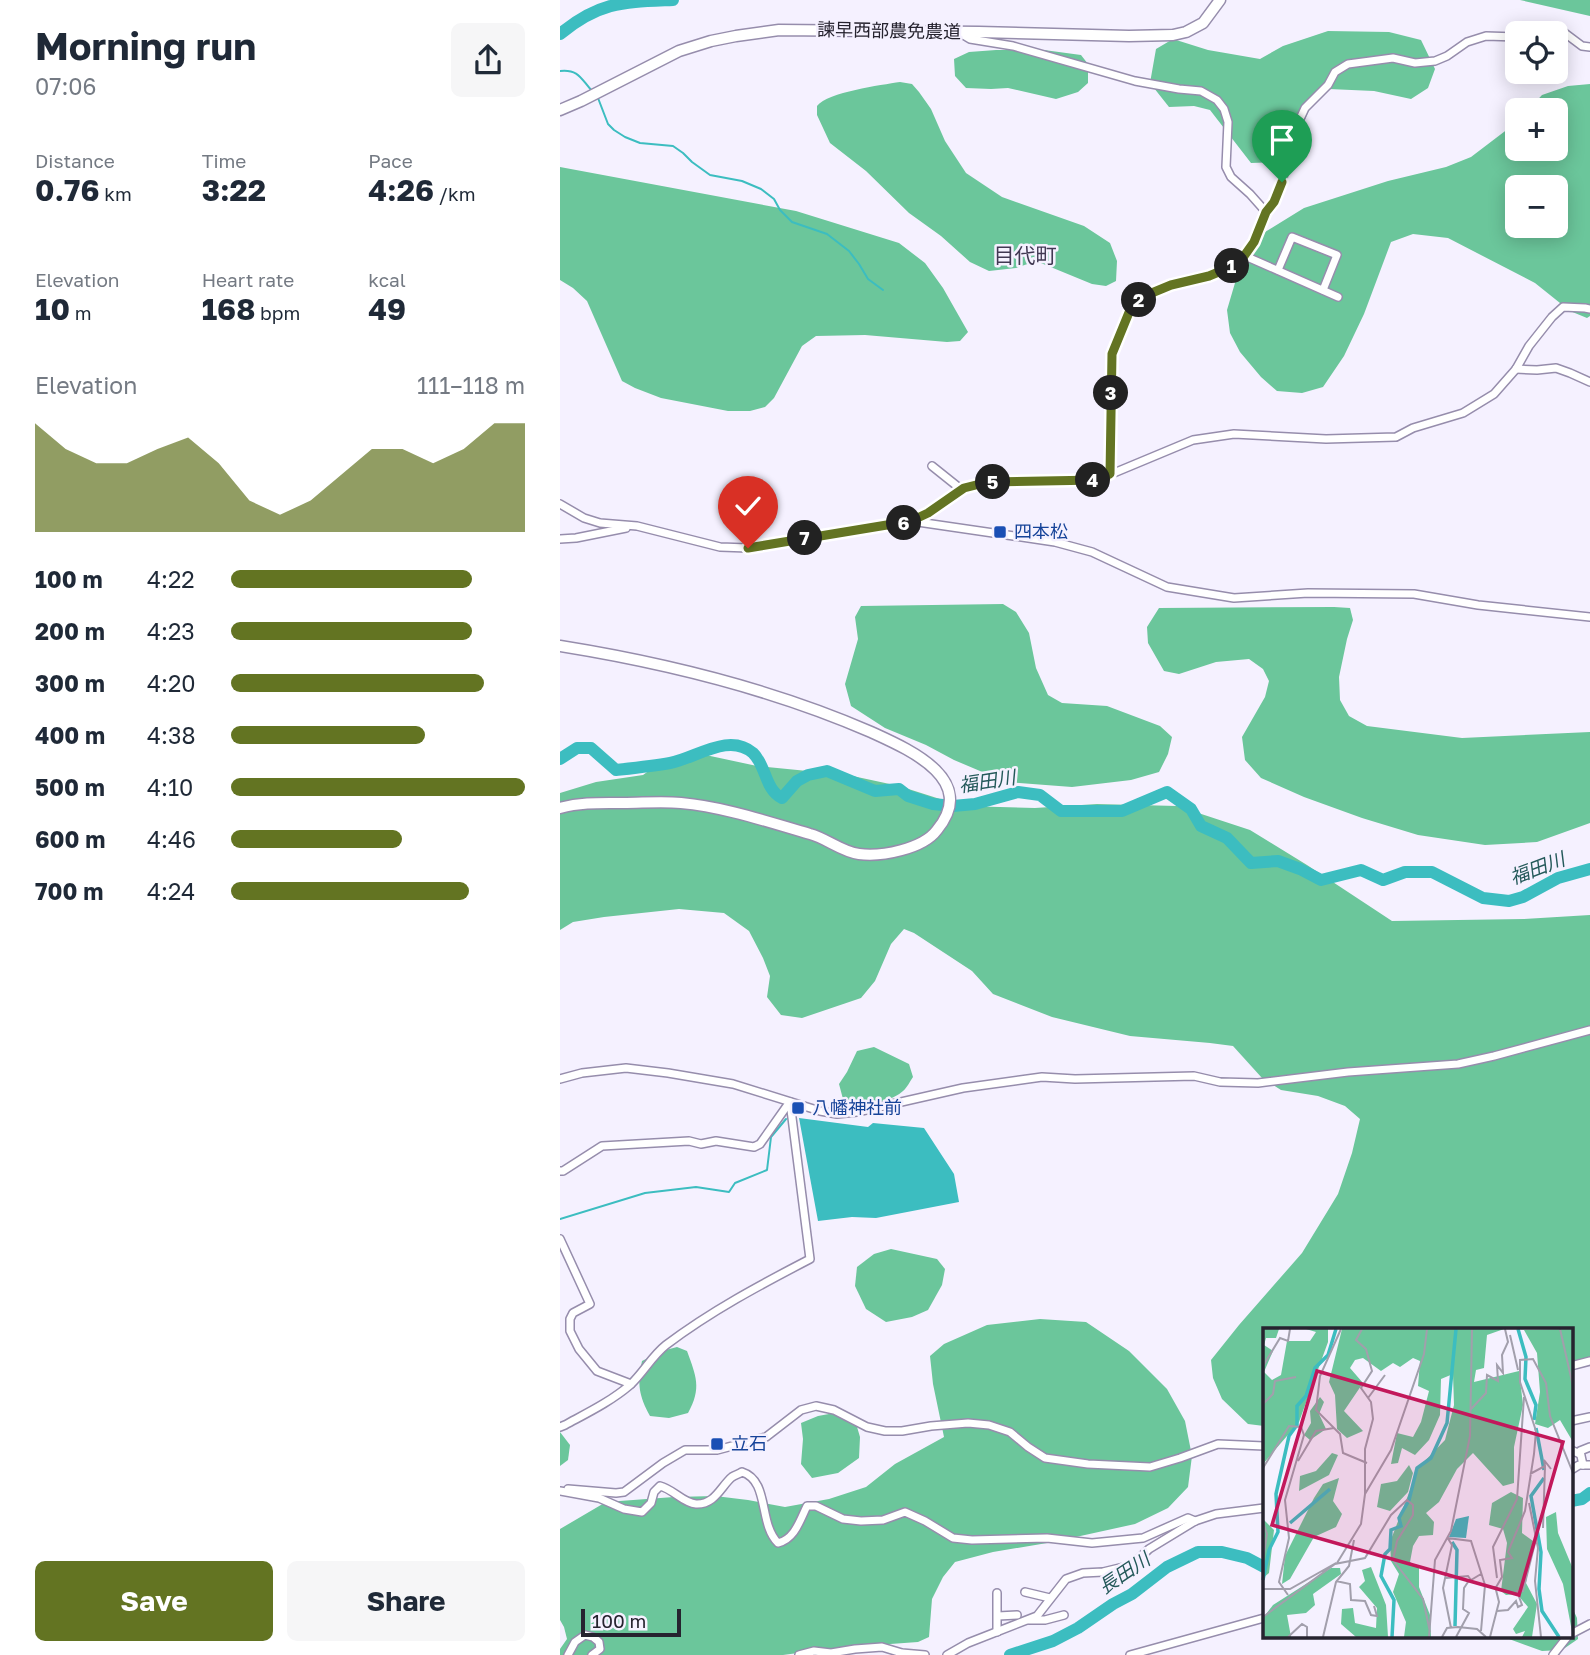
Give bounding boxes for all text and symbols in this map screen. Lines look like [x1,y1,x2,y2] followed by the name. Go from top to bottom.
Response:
[817,18,961,42] street label: 諫早西部農免農道
[1505,21,1568,238] map controls
[1505,21,1568,84] button: locate
[35,23,256,68] text: Morning run
[451,23,525,97] button: share
[35,72,97,100] text: 07:06
[1505,98,1568,161] button: +
[1252,110,1312,182] pin
[1263,121,1301,159] icon: arrive
[35,149,115,172] text: Distance
[202,149,246,172] text: Time
[368,149,413,172] text: Pace
[35,172,100,208] text: 0.76
[202,172,266,208] text: 3:22
[368,172,434,208] text: 4:26
[1505,175,1568,238] button: −
[100,182,132,205] text: km
[434,182,475,205] text: /km
[994,242,1057,268] district label: 目代町
[1214,248,1250,284] pin: 1
[1227,254,1236,277] text: 1
[35,268,120,291] text: Elevation
[202,268,294,291] text: Heart rate
[368,268,406,291] text: kcal
[1122,282,1156,318] pin: 2
[1133,288,1144,311] text: 2
[35,291,70,327] text: 10
[202,291,255,327] text: 168
[368,291,406,327] text: 49
[70,301,92,324] text: m
[255,301,300,324] text: bpm
[35,371,137,399] text: Elevation
[417,371,525,399] text: 111–118 m
[1094,376,1128,410] pin: 3
[1105,381,1116,404] text: 3
[1076,462,1110,498] pin: 4
[976,464,1010,500] pin: 5
[1087,468,1098,491] text: 4
[987,470,998,493] text: 5
[718,476,778,548] pin
[729,487,767,525] icon: check
[886,505,922,540] pin: 6
[897,511,910,534] text: 6
[788,520,822,556] pin: 7
[1014,520,1068,542] place label: 四本松
[992,524,1008,540] marker: 四本松
[799,526,810,549] text: 7
[35,565,103,593] text: 100 m
[147,565,195,593] text: 4:22
[35,617,105,645] text: 200 m
[147,617,195,645] text: 4:23
[35,669,105,697] text: 300 m
[147,669,196,697] text: 4:20
[35,721,105,749] text: 400 m
[147,721,195,749] text: 4:38
[957,764,1019,796] water label: 福田川
[35,773,105,801] text: 500 m
[147,773,193,801] text: 4:10
[35,825,105,853] text: 600 m
[147,825,196,853] text: 4:46
[1506,846,1569,888] water label: 福田川
[35,877,103,905] text: 700 m
[147,877,195,905] text: 4:24
[812,1096,902,1118] place label: 八幡神社前
[790,1100,806,1116] marker: 八幡神社前
[1263,1328,1572,1638] inset map
[731,1432,767,1454] place label: 立石
[709,1436,725,1452] marker: 立石
[1094,1546,1155,1598] water label: 長田川
[35,1561,273,1641] button: Save
[287,1561,525,1641] button: Share
[581,1606,681,1638] scale bar
[592,1609,646,1632] text: 100 m

